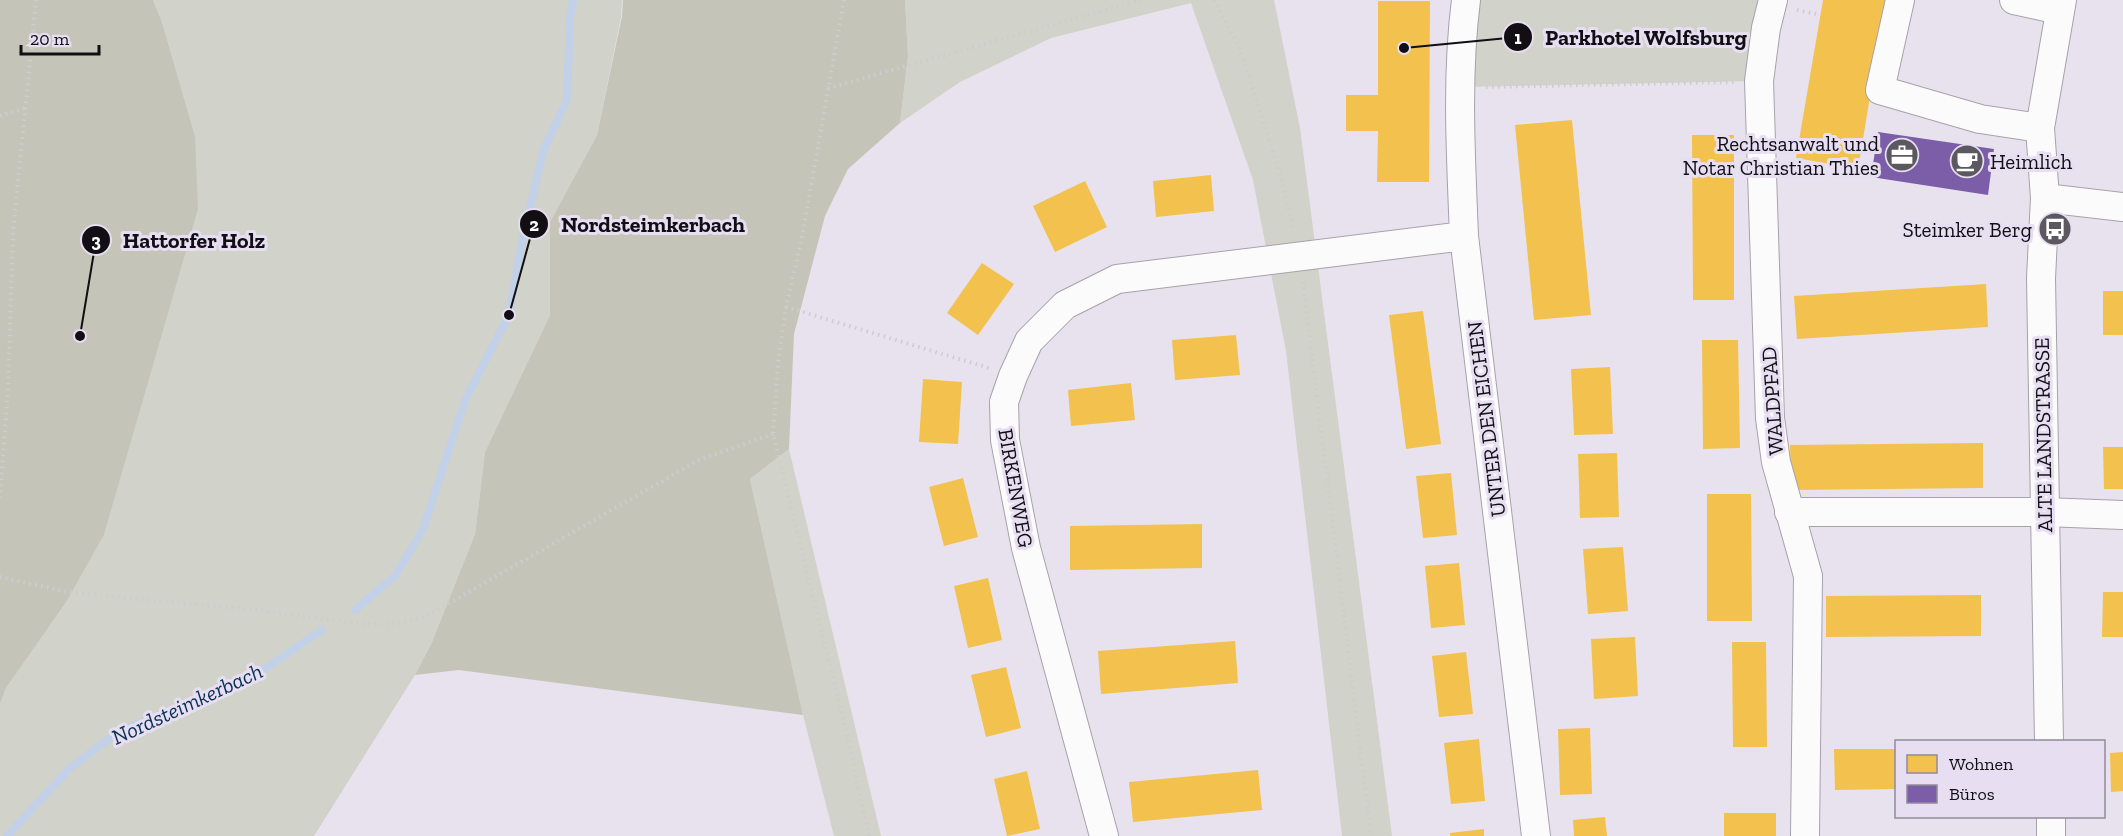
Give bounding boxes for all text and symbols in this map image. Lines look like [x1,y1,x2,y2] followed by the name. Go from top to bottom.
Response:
[1503,17,1760,57] callout: Parkhotel Wolfsburg
[21,18,99,56] scale bar
[1545,24,1748,51] text: Parkhotel Wolfsburg
[1514,27,1522,49] text: 1
[30,28,70,50] text: 20 m
[1683,131,1879,180] place label: Rechtsanwalt und Notar Christian Thies
[1884,137,1920,173] office icon: Rechtsanwalt und Notar Christian Thies
[1949,143,1985,179] cafe icon: Heimlich
[1990,149,2072,174] place label: Heimlich
[519,204,757,244] callout: Nordsteimkerbach
[561,211,745,238] text: Nordsteimkerbach
[2037,211,2073,247] bus stop icon: Steimker Berg
[529,214,539,236] text: 2
[1903,217,2032,242] place label: Steimker Berg
[81,220,278,260] callout: Hattorfer Holz
[123,227,266,254] text: Hattorfer Holz
[91,230,101,252] text: 3
[1462,320,1510,518] street label: UNTER DEN EICHEN
[2029,337,2057,533] street label: ALTE LANDSTRASSE
[1756,346,1788,456] street label: WALDPFAD
[993,427,1039,549] street label: BIRKENWEG
[107,657,267,751] water label: Nordsteimkerbach
[1895,740,2105,818] legend
[1949,753,2014,775] text: Wohnen
[1949,783,1995,805] text: Büros

